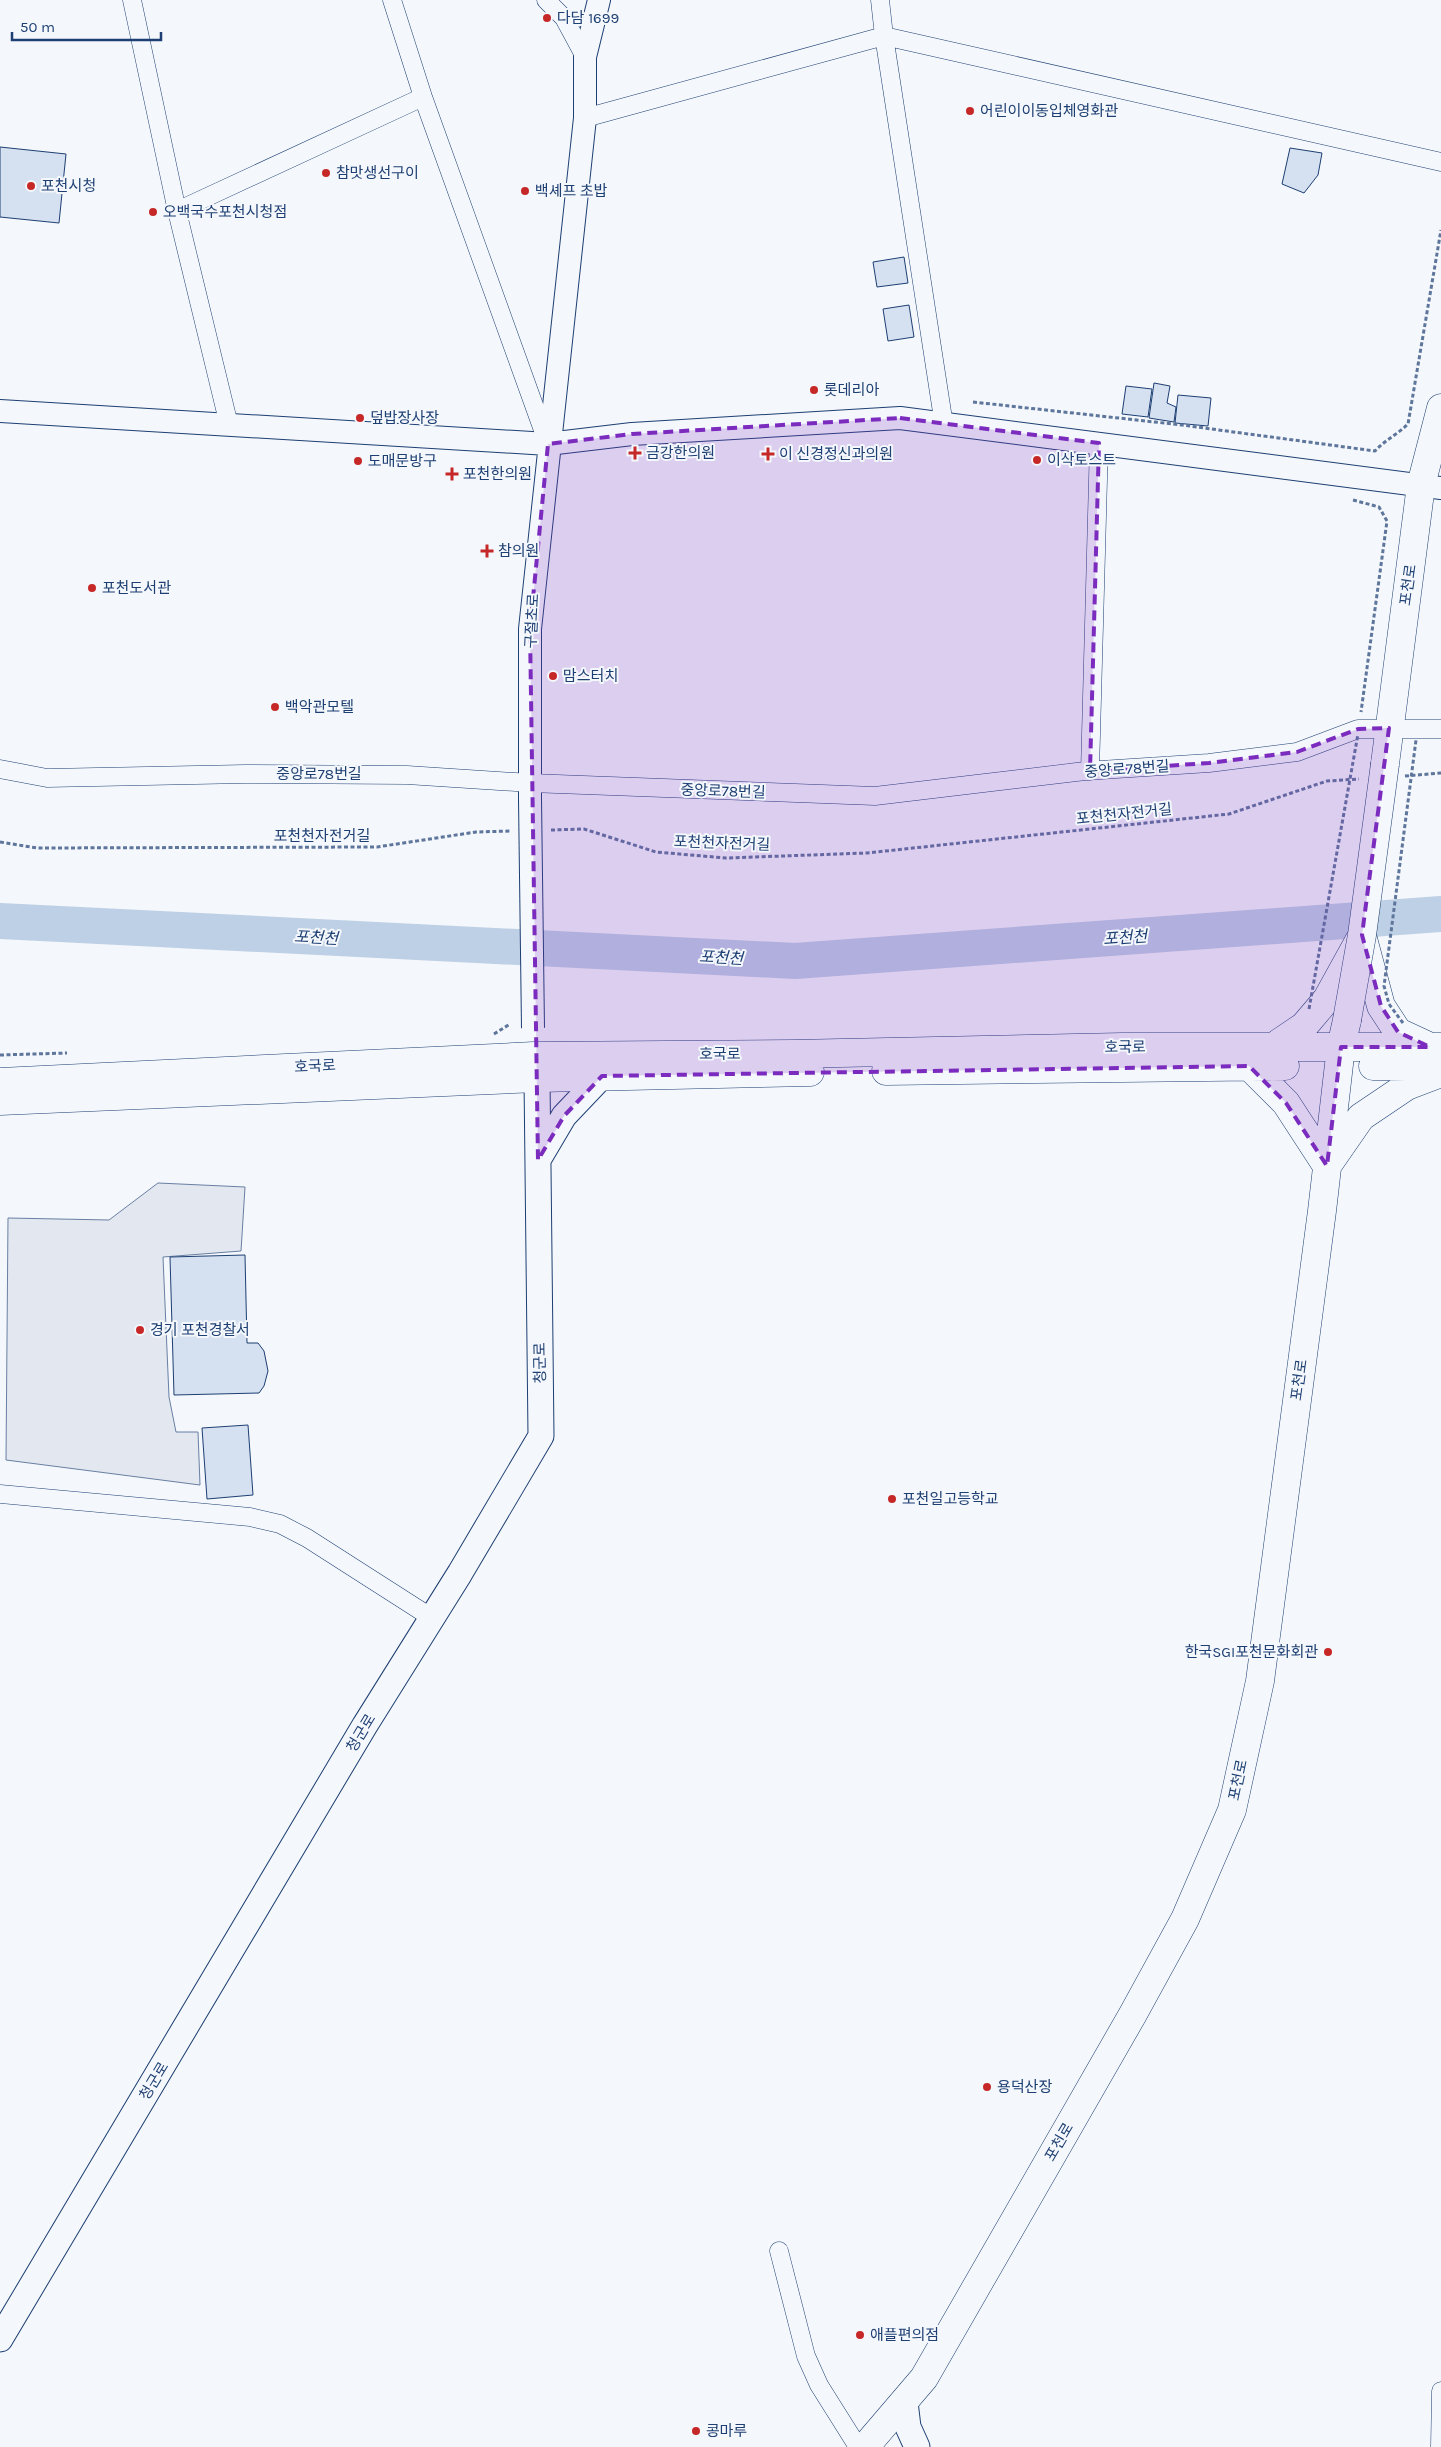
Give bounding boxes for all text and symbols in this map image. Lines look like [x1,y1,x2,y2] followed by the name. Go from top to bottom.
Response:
[557,9,619,27] place label: 다담 1699
[12,10,161,42] scale bar
[541,12,553,24] marker: 다담 1699
[20,18,55,36] text: 50 m
[980,102,1118,120] place label: 어린이이동입체영화관
[964,105,976,117] marker: 어린이이동입체영화관
[336,164,419,182] place label: 참맛생선구이
[320,167,332,179] marker: 참맛생선구이
[41,177,96,195] place label: 포천시청
[25,180,37,192] marker: 포천시청
[535,182,608,200] place label: 백셰프 초밥
[519,185,531,197] marker: 백셰프 초밥
[163,203,287,221] place label: 오백국수포천시청점
[147,206,159,218] marker: 오백국수포천시청점
[824,381,879,399] place label: 롯데리아
[808,384,820,396] marker: 롯데리아
[370,409,439,427] place label: 덮밥장사장
[354,412,366,424] marker: 덮밥장사장
[646,444,715,462] place label: 금강한의원
[779,445,893,463] place label: 이 신경정신과의원
[628,446,642,460] marker: 금강한의원
[761,447,775,461] marker: 이 신경정신과의원
[1047,451,1116,469] place label: 이삭토스트
[368,452,437,470] place label: 도매문방구
[1031,454,1043,466] marker: 이삭토스트
[352,455,364,467] marker: 도매문방구
[463,465,532,483] place label: 포천한의원
[445,467,459,481] marker: 포천한의원
[498,542,539,560] place label: 참의원
[480,544,494,558] marker: 참의원
[1396,563,1420,607] street label: 포천로
[102,579,171,597] place label: 포천도서관
[86,582,98,594] marker: 포천도서관
[522,593,542,649] street label: 구절초로
[563,667,618,685] place label: 맘스터치
[547,670,559,682] marker: 맘스터치
[285,698,354,716] place label: 백악관모텔
[269,701,281,713] marker: 백악관모텔
[1084,757,1170,781] street label: 중앙로78번길
[276,765,362,783] street label: 중앙로78번길
[680,781,766,801] street label: 중앙로78번길
[1075,800,1173,828] street label: 포천천자전거길
[274,827,370,845] street label: 포천천자전거길
[673,832,771,854] street label: 포천천자전거길
[1102,926,1150,949] water label: 포천천
[293,927,341,948] water label: 포천천
[698,947,746,968] water label: 포천천
[1104,1038,1146,1056] street label: 호국로
[699,1045,741,1063] street label: 호국로
[294,1056,336,1076] street label: 호국로
[150,1321,250,1339] place label: 경기 포천경찰서
[134,1324,146,1336] marker: 경기 포천경찰서
[531,1342,549,1384] street label: 청군로
[1287,1358,1311,1402] street label: 포천로
[902,1490,999,1508] place label: 포천일고등학교
[886,1493,898,1505] marker: 포천일고등학교
[1185,1643,1318,1661] place label: 한국SGI포천문화회관
[1322,1646,1334,1658] marker: 한국SGI포천문화회관
[343,1711,379,1755] street label: 청군로
[1225,1758,1251,1802] street label: 포천로
[136,2059,172,2103] street label: 청군로
[997,2078,1052,2096] place label: 용덕산장
[981,2081,993,2093] marker: 용덕산장
[1041,2120,1077,2164] street label: 포천로
[870,2326,939,2344] place label: 애플편의점
[854,2329,866,2341] marker: 애플편의점
[706,2422,747,2440] place label: 콩마루
[690,2425,702,2437] marker: 콩마루

